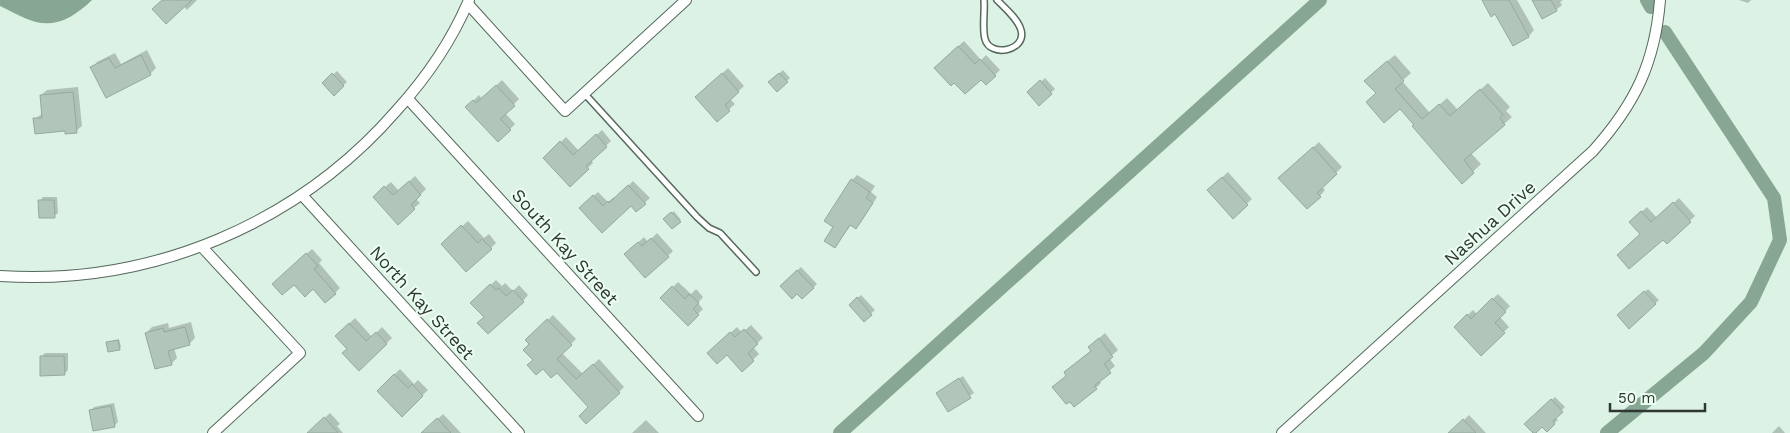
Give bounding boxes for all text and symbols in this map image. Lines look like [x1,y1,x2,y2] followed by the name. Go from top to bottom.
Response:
[1440,176,1540,269] street label: Nashua Drive
[508,184,623,309] street label: South Kay Street
[366,241,479,364] street label: North Kay Street
[1610,380,1705,412] scale bar
[1618,389,1655,407] text: 50 m

